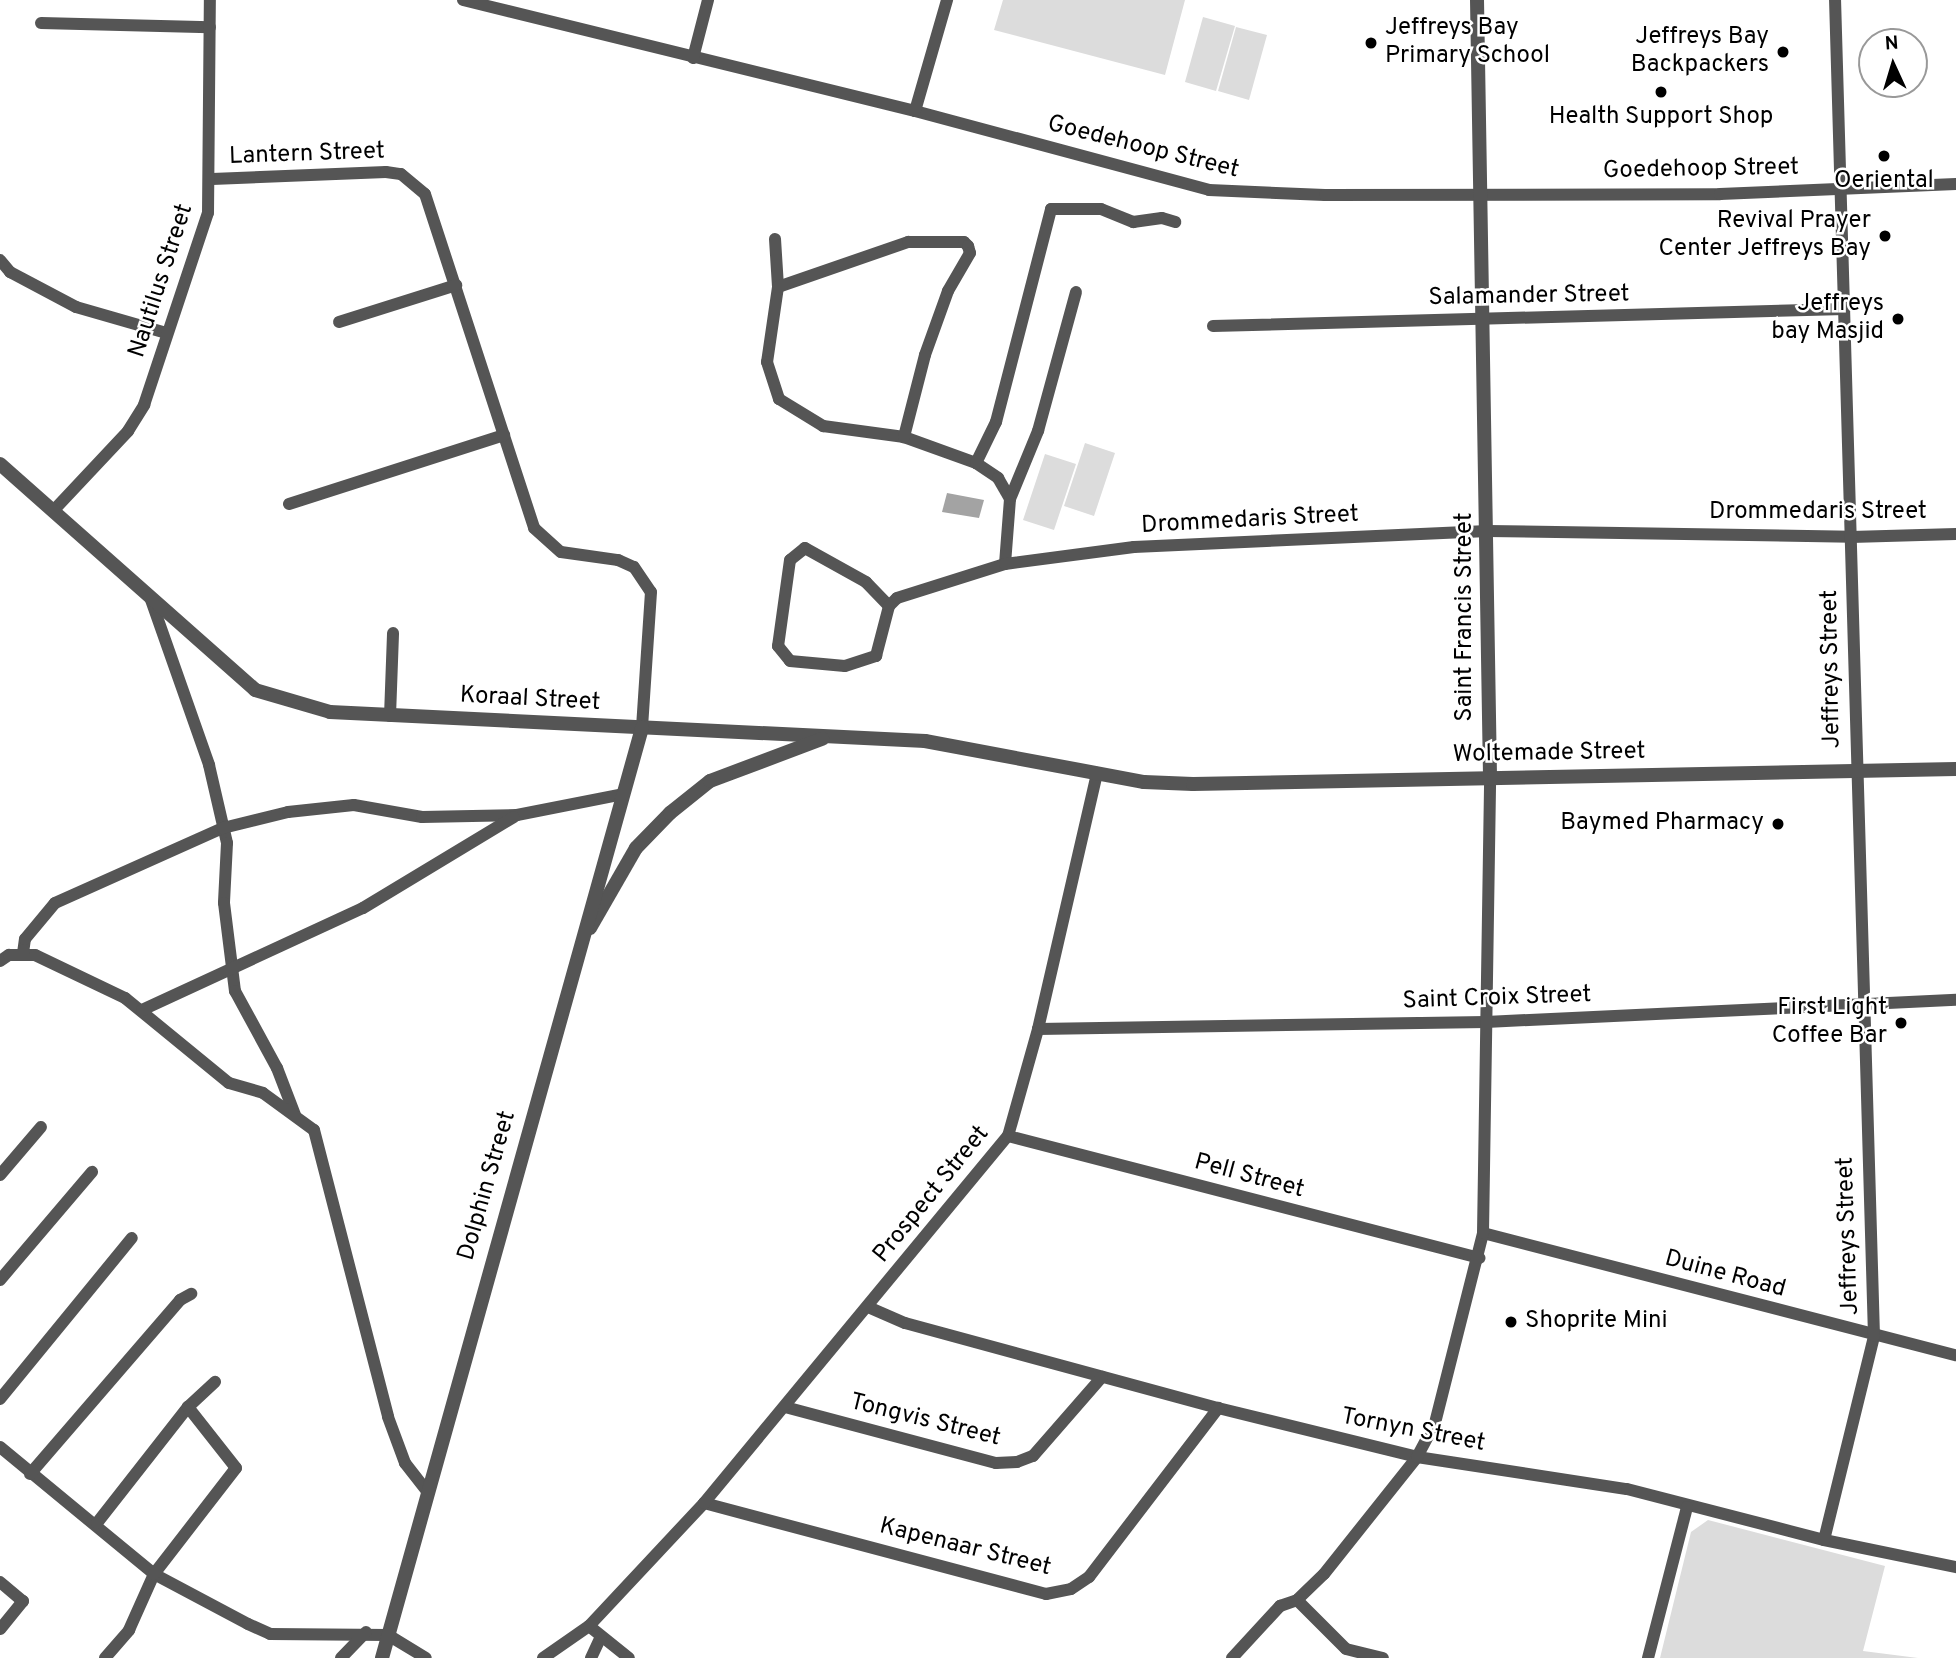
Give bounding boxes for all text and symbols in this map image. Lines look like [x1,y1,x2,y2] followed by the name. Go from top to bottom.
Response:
[1385,15,1550,71] place label: Jeffreys Bay Primary School
[1631,24,1769,80] place label: Jeffreys Bay Backpackers
[1858,28,1928,98] north arrow
[1884,32,1899,56] text: N
[1363,35,1379,51] marker: Jeffreys Bay Primary School
[1775,44,1791,60] marker: Jeffreys Bay Backpackers
[1653,84,1669,100] marker: Health Support Shop
[1549,104,1773,132] place label: Health Support Shop
[1044,110,1242,186] street label: Goedehoop Street
[229,138,385,172] street label: Lantern Street
[1876,148,1892,164] marker: Oeriental
[1603,154,1799,186] street label: Goedehoop Street
[1834,168,1934,196] place label: Oeriental
[124,201,200,361] street label: Nautilus Street
[1658,208,1871,264] place label: Revival Prayer Center Jeffreys Bay
[1877,228,1893,244] marker: Revival Prayer Center Jeffreys Bay
[1428,281,1630,313] street label: Salamander Street
[1771,291,1884,347] place label: Jeffreys bay Masjid
[1890,311,1906,327] marker: Jeffreys bay Masjid
[1709,499,1927,527] street label: Drommedaris Street
[1140,501,1360,541] street label: Drommedaris Street
[1452,512,1480,722] street label: Saint Francis Street
[1816,589,1848,749] street label: Jeffreys Street
[459,682,601,718] street label: Koraal Street
[1452,738,1646,770] street label: Woltemade Street
[1560,810,1764,838] place label: Baymed Pharmacy
[1770,816,1786,832] marker: Baymed Pharmacy
[1402,981,1592,1017] street label: Saint Croix Street
[1772,995,1887,1051] place label: First Light Coffee Bar
[1893,1015,1909,1031] marker: First Light Coffee Bar
[453,1108,523,1264] street label: Dolphin Street
[868,1121,996,1269] street label: Prospect Street
[1191,1149,1307,1205] street label: Pell Street
[1832,1156,1866,1316] street label: Jeffreys Street
[1661,1245,1789,1305] street label: Duine Road
[1525,1308,1668,1336] place label: Shoprite Mini
[1503,1314,1519,1330] marker: Shoprite Mini
[847,1388,1003,1454] street label: Tongvis Street
[1339,1403,1487,1459] street label: Tornyn Street
[876,1513,1054,1583] street label: Kapenaar Street

